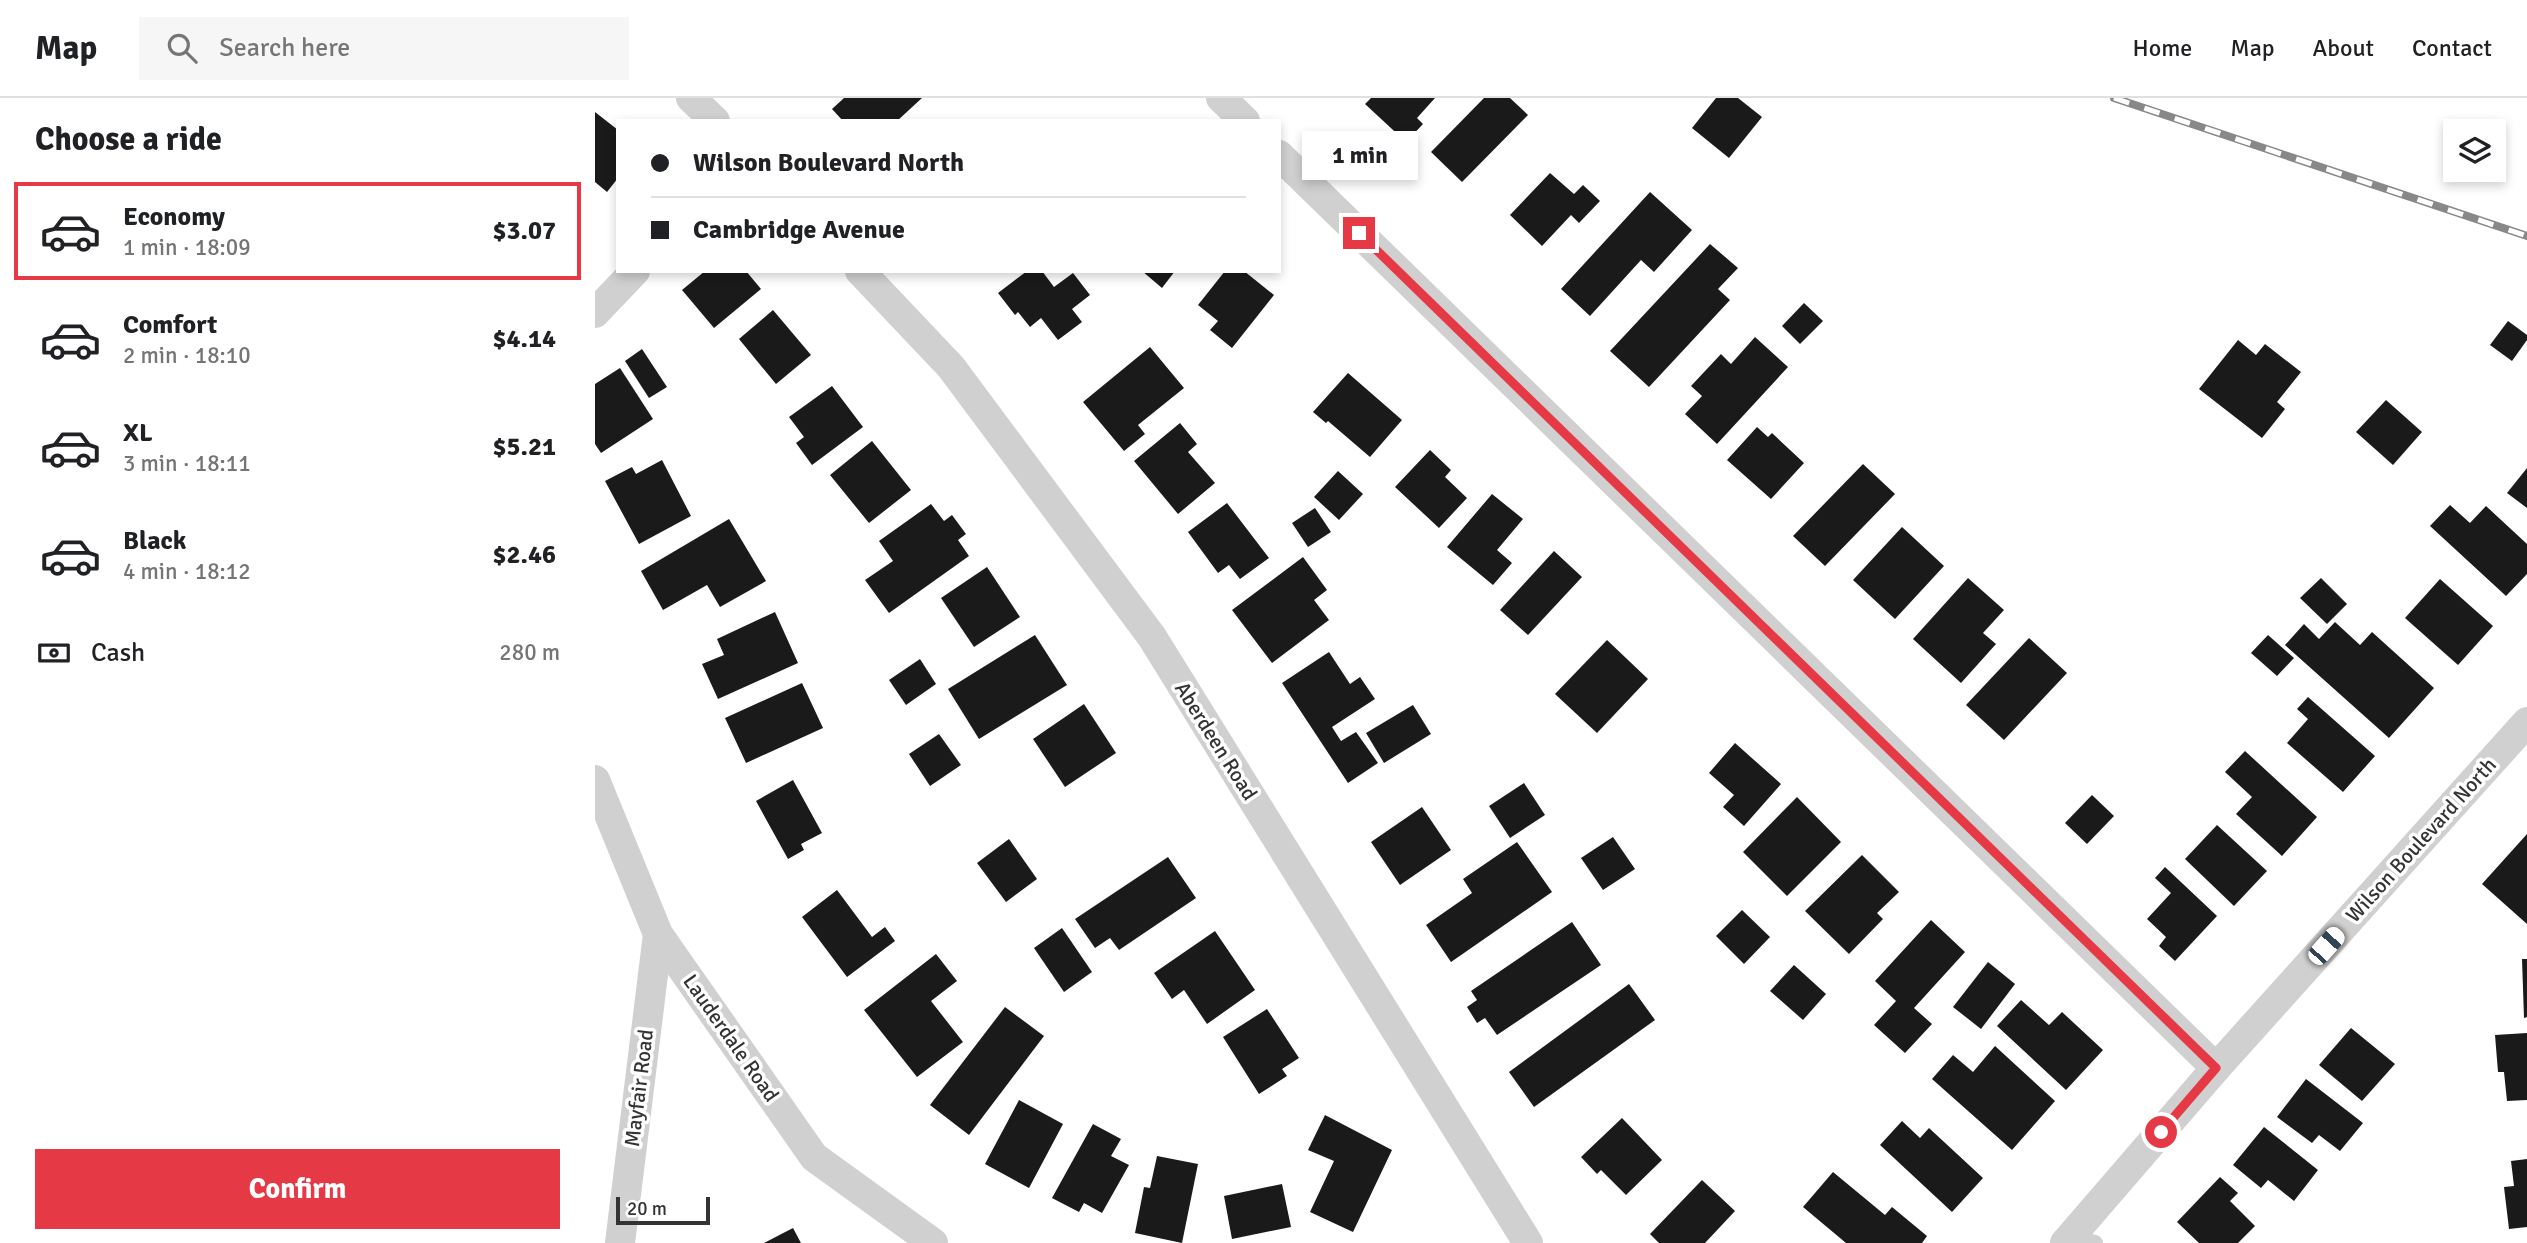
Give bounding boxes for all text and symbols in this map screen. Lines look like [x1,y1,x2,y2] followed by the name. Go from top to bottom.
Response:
[139,17,629,80] search box
[35,28,97,69] text: Map
[163,29,201,67] icon: search
[219,32,350,64] text: Search here
[2132,33,2192,63] text: Home
[2230,33,2275,63] text: Map
[2313,33,2374,63] text: About
[2412,33,2492,63] text: Contact
[2443,119,2506,182] map controls
[2443,119,2506,182] button: layers
[35,120,222,159] text: Choose a ride
[1301,131,1417,180] callout: 1 min
[1332,141,1388,170] text: 1 min
[693,147,964,179] text: Wilson Boulevard North
[39,200,102,263] icon: car
[123,201,225,233] text: Economy
[693,214,905,246] text: Cambridge Avenue
[492,215,556,247] text: $3.07
[1343,217,1375,249] route end
[123,233,251,262] text: 1 min · 18:09
[39,308,102,371] icon: car
[123,309,217,341] text: Comfort
[492,323,556,355] text: $4.14
[123,341,251,370] text: 2 min · 18:10
[39,416,102,479] icon: car
[123,417,153,449] text: XL
[492,431,556,463] text: $5.21
[123,449,251,478] text: 3 min · 18:11
[39,524,102,587] icon: car
[123,525,186,557] text: Black
[492,539,556,571] text: $2.46
[123,557,251,586] text: 4 min · 18:12
[35,634,73,672] icon: cash
[91,637,145,669] text: Cash
[499,638,560,667] text: 280 m
[1169,677,1263,805] street label: Aberdeen Road
[2340,752,2502,928] street label: Wilson Boulevard North
[2305,923,2348,969] car
[677,969,785,1107] street label: Lauderdale Road
[619,1028,659,1148] street label: Mayfair Road
[2145,1116,2177,1148] route start
[35,1149,560,1229] button: Confirm
[616,1194,711,1226] scale bar
[627,1197,667,1221] text: 20 m

